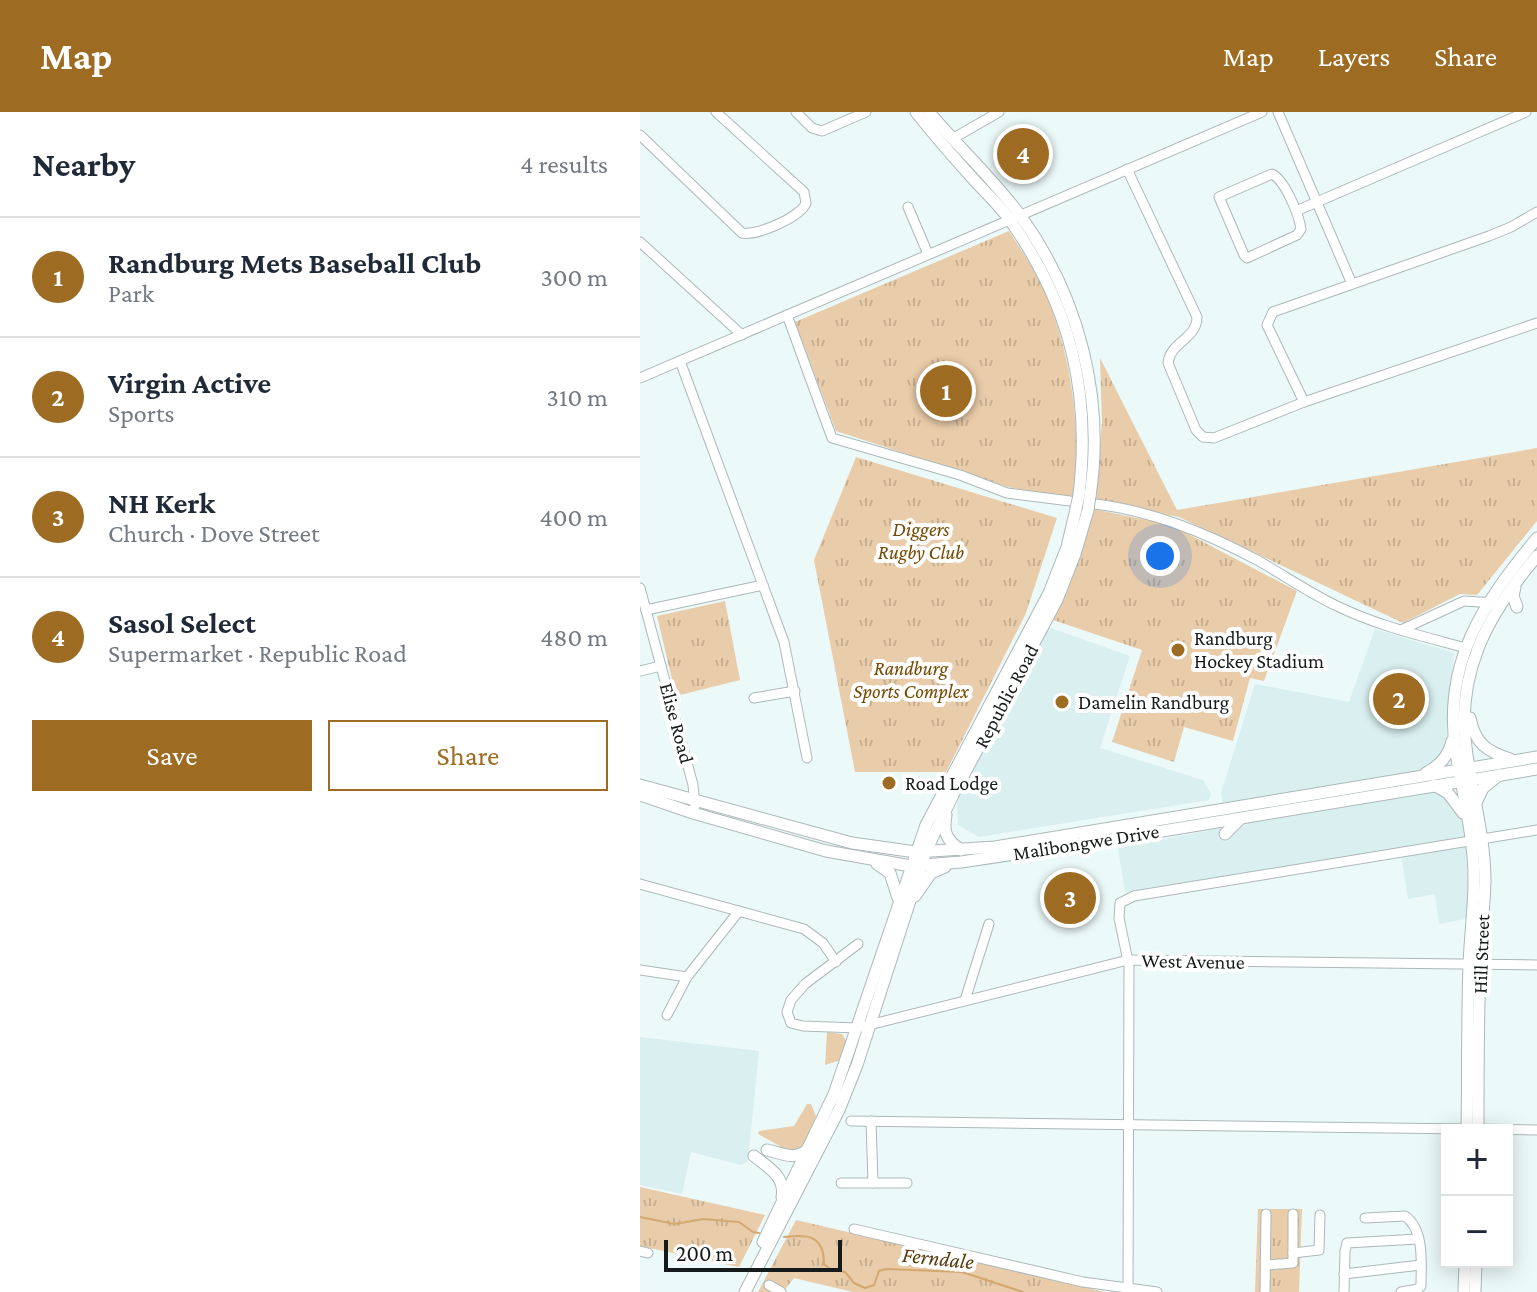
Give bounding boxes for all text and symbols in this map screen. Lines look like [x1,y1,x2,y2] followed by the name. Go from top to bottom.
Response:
[40,35,113,77] text: Map
[1223,41,1274,72] text: Map
[1318,41,1390,72] text: Layers
[1434,41,1497,72] text: Share
[997,124,1049,184] pin: 4
[32,146,135,183] text: Nearby
[520,150,608,179] text: 4 results
[108,246,481,279] text: Randburg Mets Baseball Club
[53,263,63,292] text: 1
[540,263,608,292] text: 300 m
[108,279,154,308] text: Park
[920,361,972,421] pin: 1
[108,366,271,399] text: Virgin Active
[51,383,65,412] text: 2
[547,383,608,412] text: 310 m
[108,399,175,428] text: Sports
[108,486,215,519] text: NH Kerk
[52,503,64,532] text: 3
[540,503,608,532] text: 400 m
[878,518,964,564] park label: Diggers Rugby Club
[108,519,320,548] text: Church · Dove Street
[1140,536,1180,576] your location
[108,606,256,639] text: Sasol Select
[51,623,65,652] text: 4
[540,623,608,652] text: 480 m
[1194,627,1324,673] place label: Randburg Hockey Stadium
[108,639,407,668] text: Supermarket · Republic Road
[970,640,1044,752] street label: Republic Road
[1169,641,1187,659] marker: Randburg Hockey Stadium
[853,657,969,703] park label: Randburg Sports Complex
[1373,669,1425,729] pin: 2
[656,680,698,766] street label: Elise Road
[1078,691,1230,714] place label: Damelin Randburg
[1053,693,1071,711] marker: Damelin Randburg
[32,720,312,791] button: Save
[328,720,608,791] button: Share
[905,772,998,795] place label: Road Lodge
[880,774,898,792] marker: Road Lodge
[1011,820,1161,865] street label: Malibongwe Drive
[1044,868,1096,928] pin: 3
[1469,914,1493,994] street label: Hill Street
[1141,949,1245,973] street label: West Avenue
[1441,1124,1513,1268] map controls
[1441,1124,1513,1196] button: +
[1441,1196,1513,1268] button: −
[664,1236,842,1272] scale bar
[676,1241,733,1266] text: 200 m
[901,1242,976,1274] water label: Ferndale

